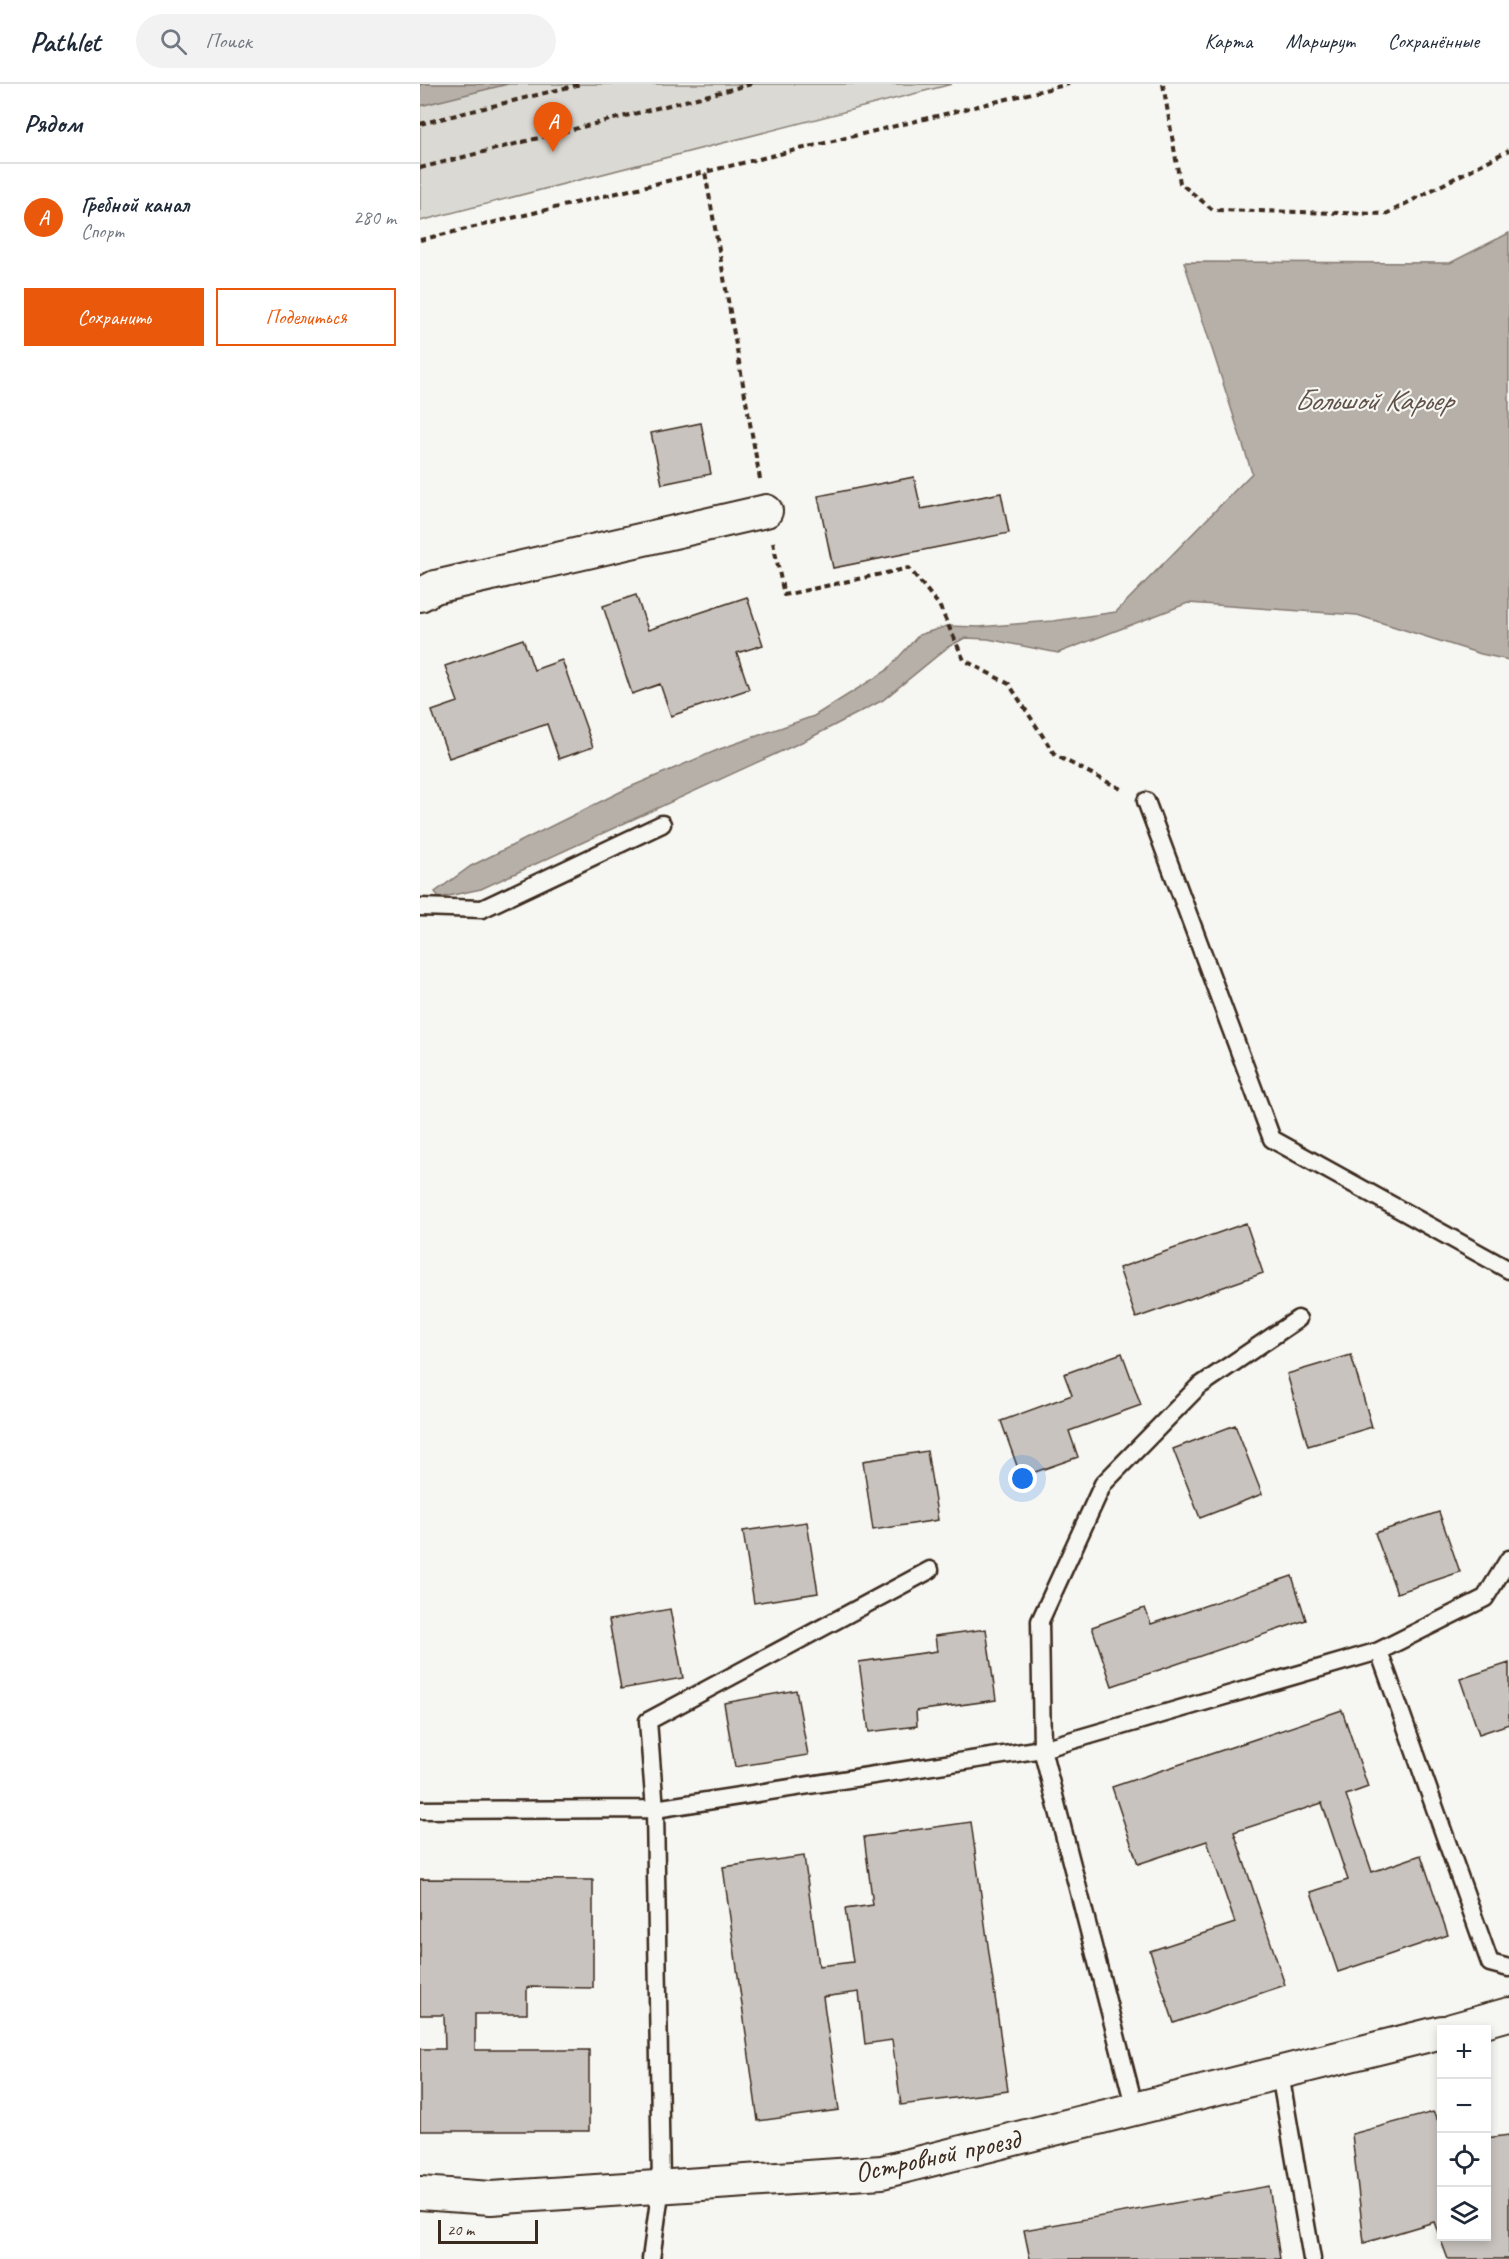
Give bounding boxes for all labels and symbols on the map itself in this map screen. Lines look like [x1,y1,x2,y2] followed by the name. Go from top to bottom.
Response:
[534,103,572,152] pin: A
[1294,381,1456,419] water label: Большой Карьер
[1008,1464,1037,1493] your location
[851,2120,1026,2190] street label: Островной проезд
[438,2217,538,2244] scale bar

